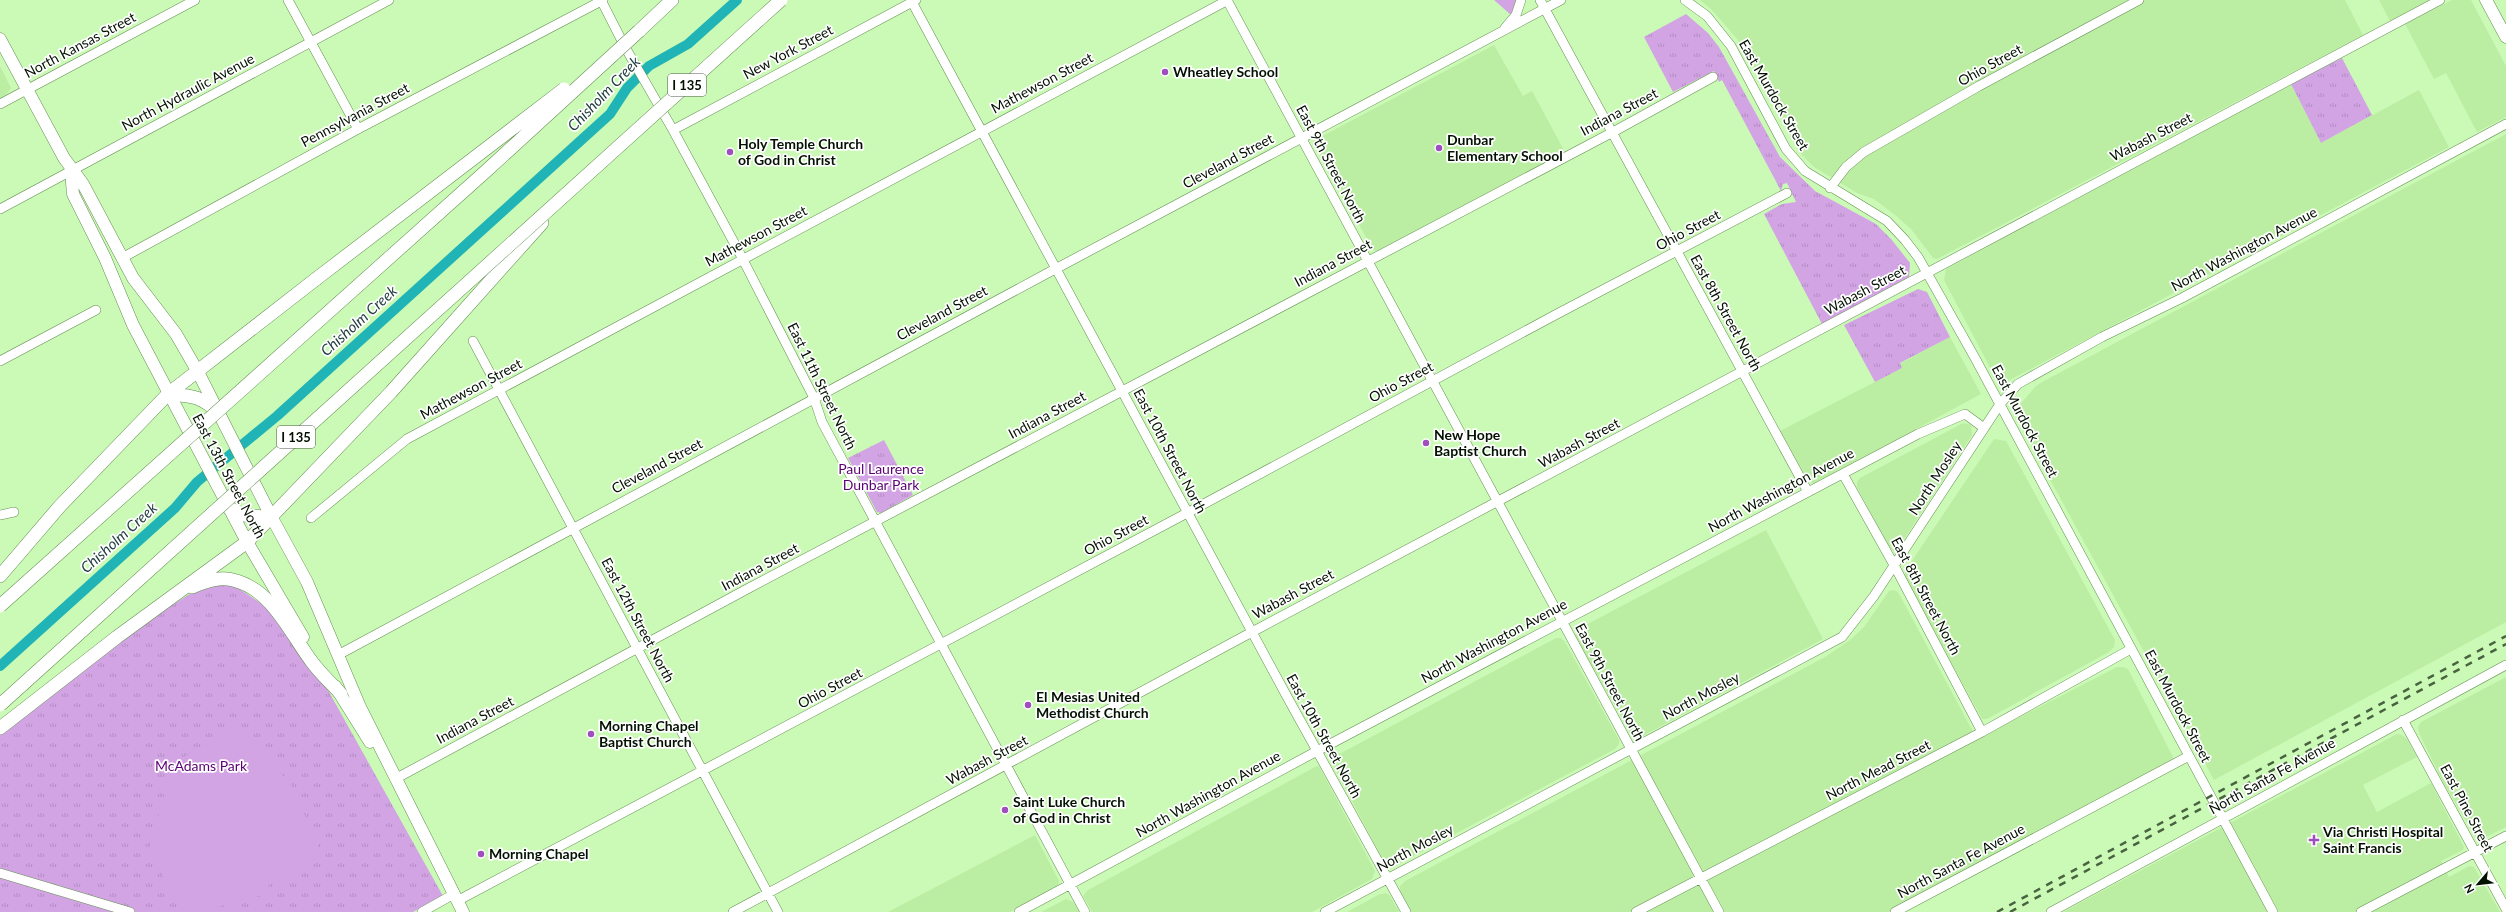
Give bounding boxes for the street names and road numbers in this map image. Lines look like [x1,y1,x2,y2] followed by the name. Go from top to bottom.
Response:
[21,8,138,81] street label: North Kansas Street
[740,21,836,82] street label: New York Street
[1736,36,1813,153] street label: East Murdock Street
[1955,40,2025,89] street label: Ohio Street
[118,49,257,134] street label: North Hydraulic Avenue
[988,49,1096,117] street label: Mathewson Street
[668,74,706,96] road number: I 135
[298,79,412,150] street label: Pennsylvania Street
[1577,84,1660,139] street label: Indiana Street
[1293,102,1370,226] street label: East 9th Street North
[2107,109,2195,165] street label: Wabash Street
[1179,129,1276,192] street label: Cleveland Street
[702,202,810,270] street label: Mathewson Street
[2168,203,2320,294] street label: North Washington Avenue
[1653,205,1723,254] street label: Ohio Street
[1291,235,1374,290] street label: Indiana Street
[1687,251,1766,374] street label: East 8th Street North
[1821,261,1908,318] street label: Wabash Street
[893,281,990,344] street label: Cleveland Street
[784,320,861,452] street label: East 11th Street North
[417,355,525,423] street label: Mathewson Street
[1366,357,1436,406] street label: Ohio Street
[1989,362,2062,480] street label: East Murdock Street
[1130,385,1211,516] street label: East 10th Street North
[1005,387,1088,442] street label: Indiana Street
[189,410,270,541] street label: East 13th Street North
[1535,414,1622,471] street label: Wabash Street
[277,426,315,448] road number: I 135
[608,434,705,497] street label: Cleveland Street
[1904,437,1965,518] street label: North Mosley
[1705,444,1857,535] street label: North Washington Avenue
[1081,510,1151,559] street label: Ohio Street
[1888,534,1965,658] street label: East 8th Street North
[718,539,801,594] street label: Indiana Street
[598,554,679,685] street label: East 12th Street North
[1249,565,1336,622] street label: Wabash Street
[1418,595,1570,686] street label: North Washington Avenue
[1572,620,1649,744] street label: East 9th Street North
[2142,647,2215,765] street label: East Murdock Street
[795,663,865,712] street label: Ohio Street
[1659,668,1743,723] street label: North Mosley
[1283,671,1366,801] street label: East 10th Street North
[433,692,516,747] street label: Indiana Street
[943,731,1030,788] street label: Wabash Street
[2206,734,2338,817] street label: North Santa Fe Avenue
[1823,736,1933,803] street label: North Mead Street
[1132,747,1283,840] street label: North Washington Avenue
[2437,761,2498,855] street label: East Pine Street
[1373,820,1457,875] street label: North Mosley
[1894,820,2027,901] street label: North Santa Fe Avenue

